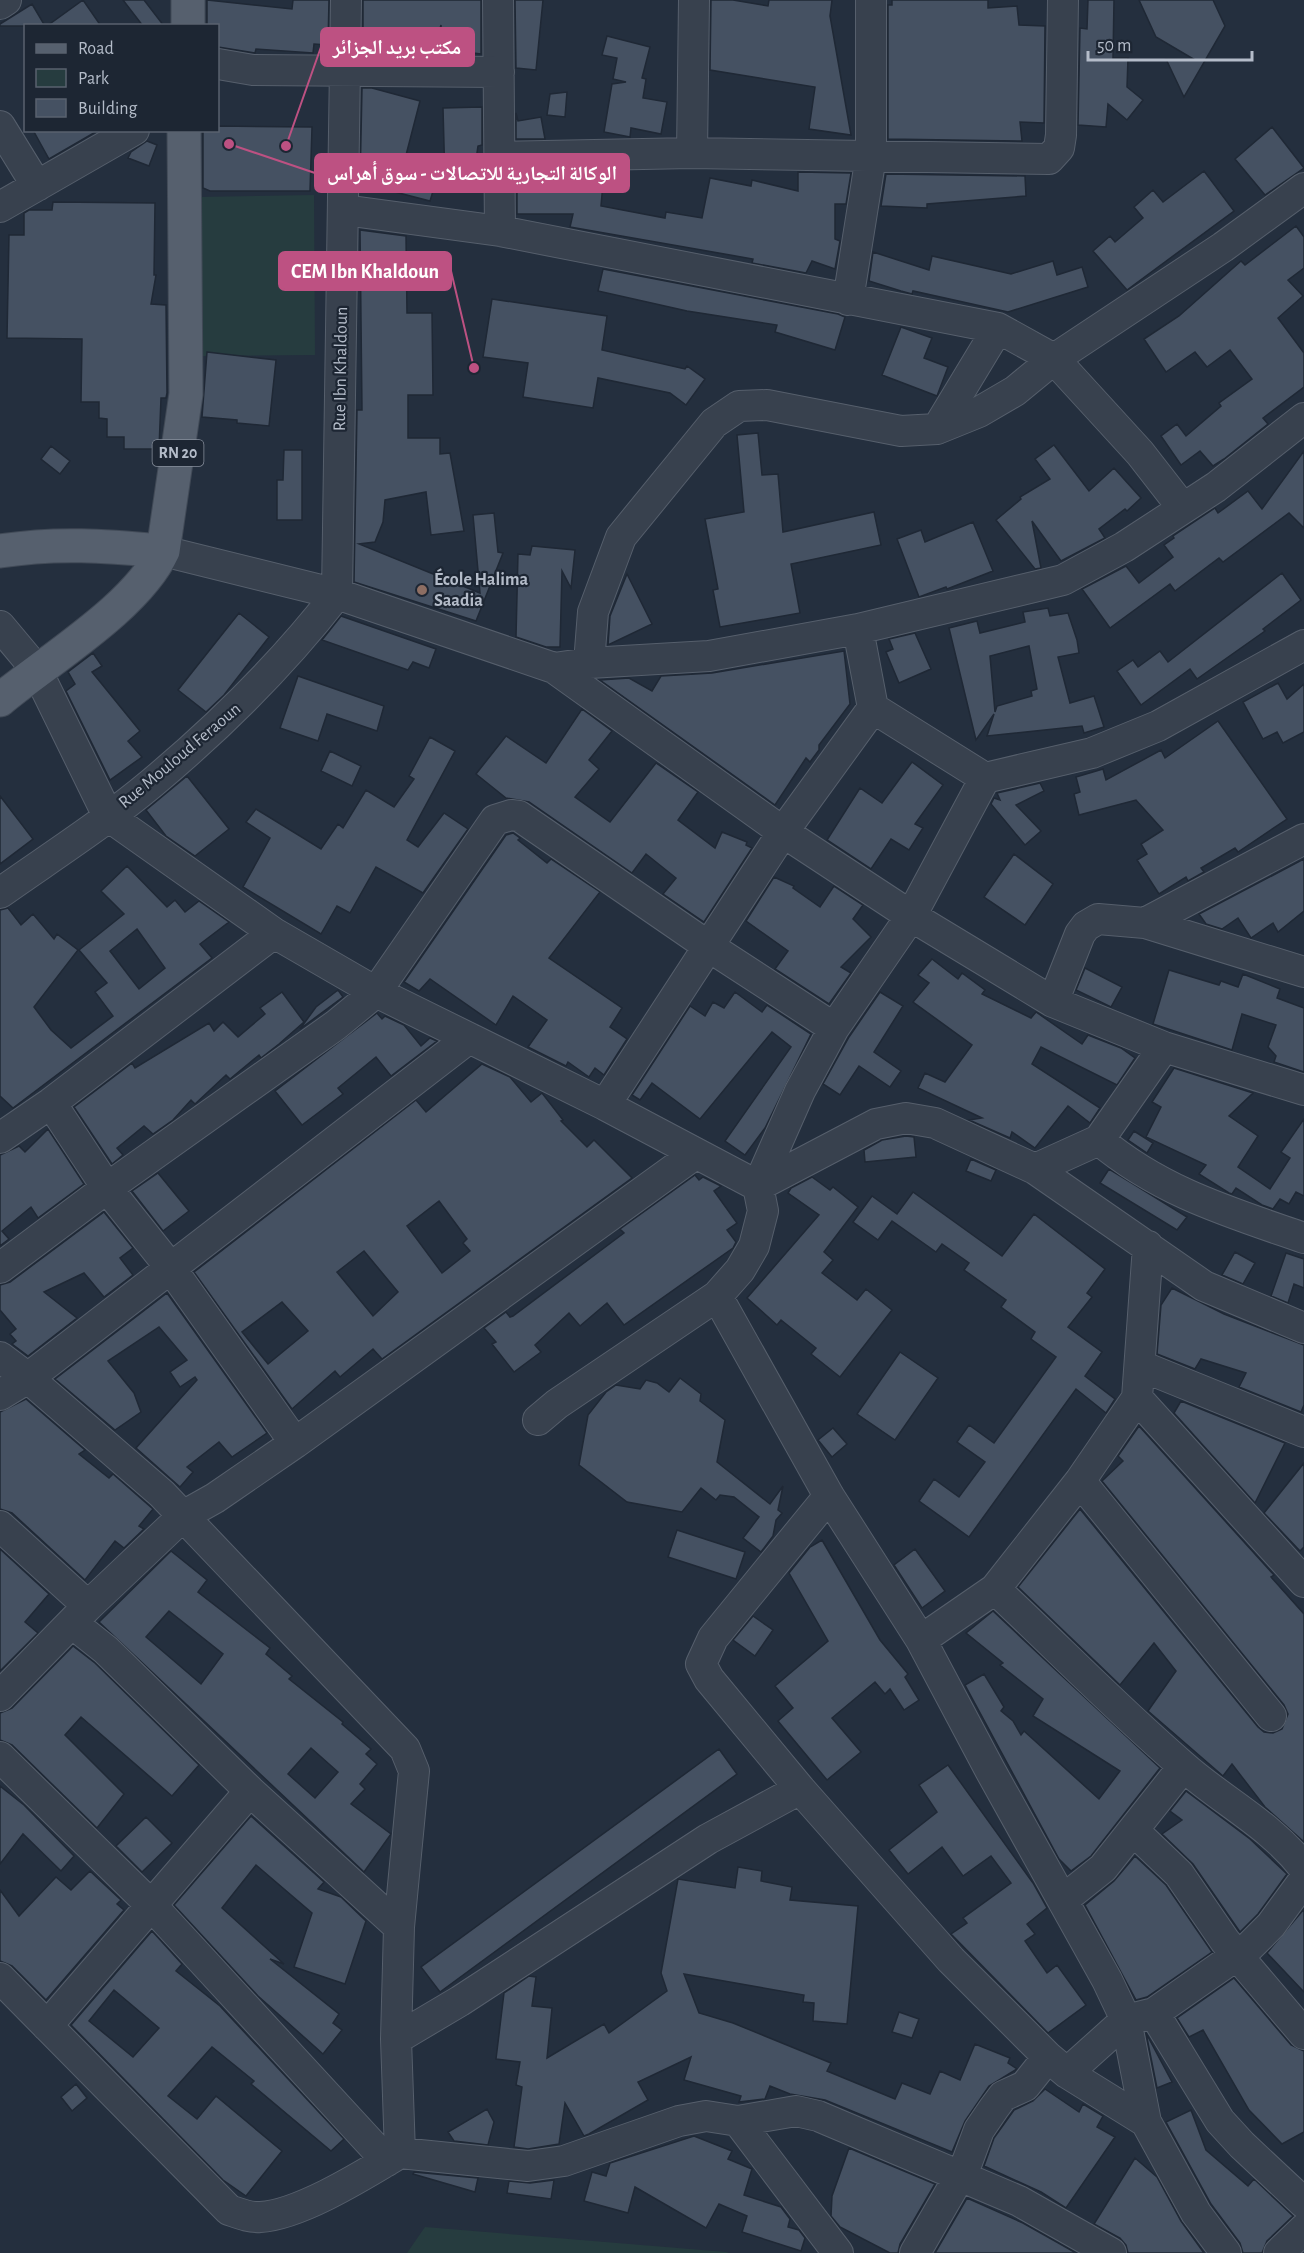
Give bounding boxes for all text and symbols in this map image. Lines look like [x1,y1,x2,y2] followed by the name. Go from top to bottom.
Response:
[24,24,219,132] legend
[1088,24,1252,62] scale bar
[321,28,474,66] callout: مكتب بريد الجزائر
[1097,37,1131,55] text: 50 m
[332,38,461,59] text: مكتب بريد الجزائر
[78,40,114,58] text: Road
[78,70,110,88] text: Park
[78,100,138,118] text: Building
[315,154,629,192] callout: الوكالة التجارية للاتصالات - سوق أهراس
[327,160,617,185] text: الوكالة التجارية للاتصالات - سوق أهراس
[279,252,451,290] callout: CEM Ibn Khaldoun
[291,262,439,282] text: CEM Ibn Khaldoun
[331,307,351,431] street label: Rue Ibn Khaldoun
[152,440,204,466] road number: RN 20
[434,568,528,610] place label: École Halima Saadia
[415,583,429,597] marker: École Halima Saadia
[116,700,244,812] street label: Rue Mouloud Feraoun

